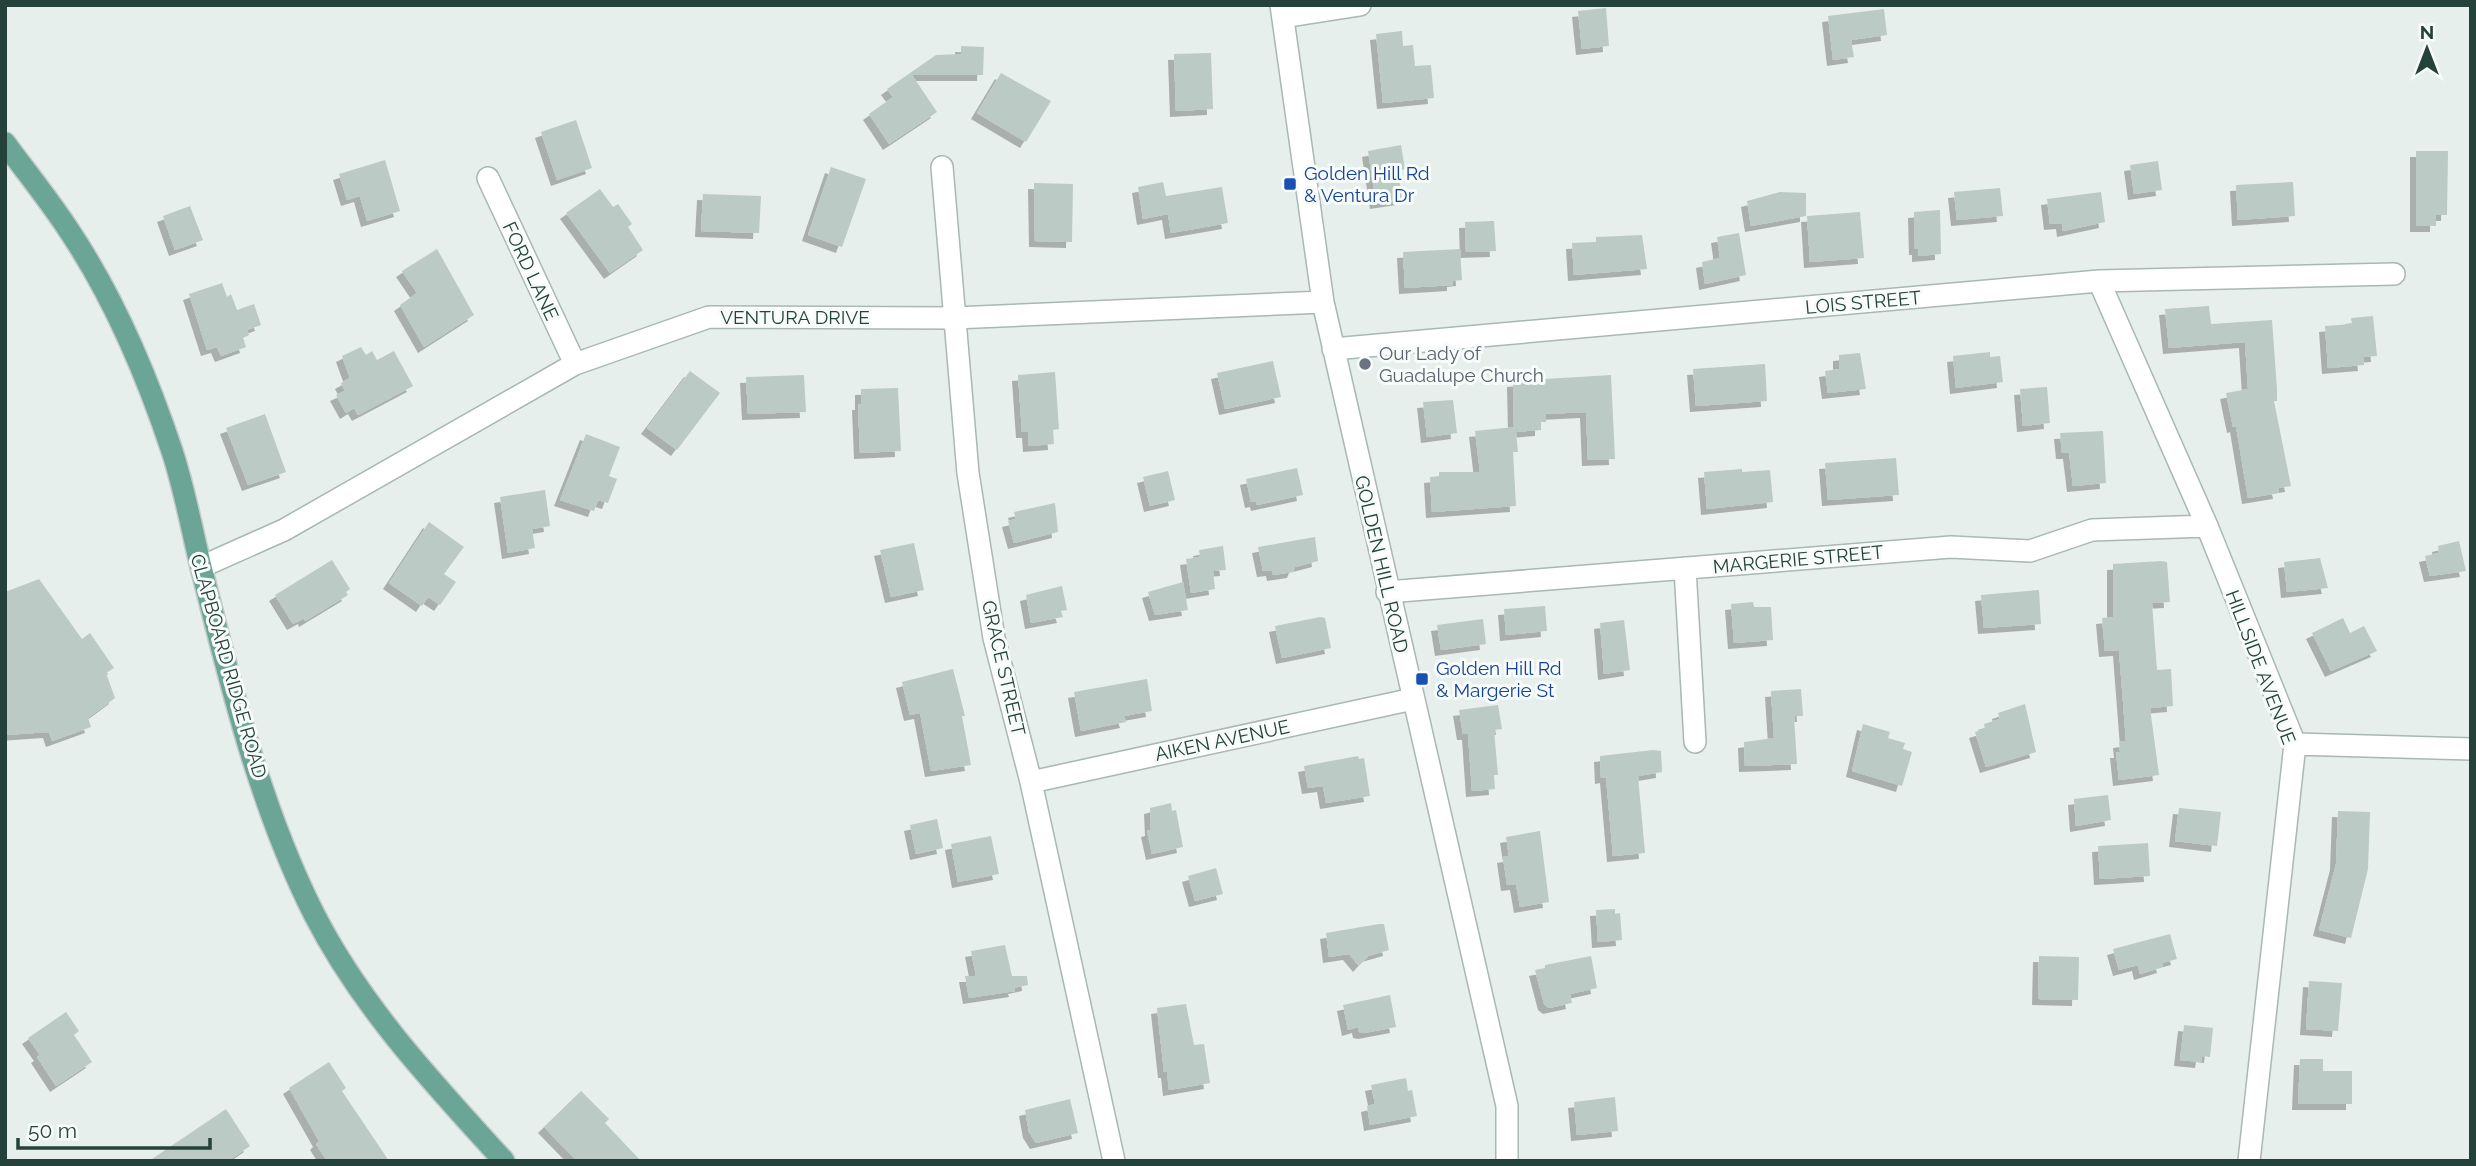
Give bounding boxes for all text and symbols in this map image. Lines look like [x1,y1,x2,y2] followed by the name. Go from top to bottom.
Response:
[2392,14,2462,84] north arrow
[2420,21,2434,43] text: N
[1304,162,1430,206] place label: Golden Hill Rd & Ventura Dr
[1282,176,1298,192] marker: Golden Hill Rd & Ventura Dr
[499,218,563,324] street label: FORD LANE
[1804,286,1922,318] street label: LOIS STREET
[720,306,870,328] street label: VENTURA DRIVE
[1379,342,1544,386] place label: Our Lady of Guadalupe Church
[1357,356,1373,372] marker: Our Lady of Guadalupe Church
[1351,473,1413,655] street label: GOLDEN HILL ROAD
[1712,541,1884,577] street label: MARGERIE STREET
[186,551,272,781] street label: CLAPBOARD RIDGE ROAD
[2221,587,2301,747] street label: HILLSIDE AVENUE
[978,598,1030,738] street label: GRACE STREET
[1436,657,1562,701] place label: Golden Hill Rd & Margerie St
[1414,671,1430,687] marker: Golden Hill Rd & Margerie St
[1153,715,1291,765] street label: AIKEN AVENUE
[18,1106,210,1150] scale bar
[28,1118,77,1143] text: 50 m

